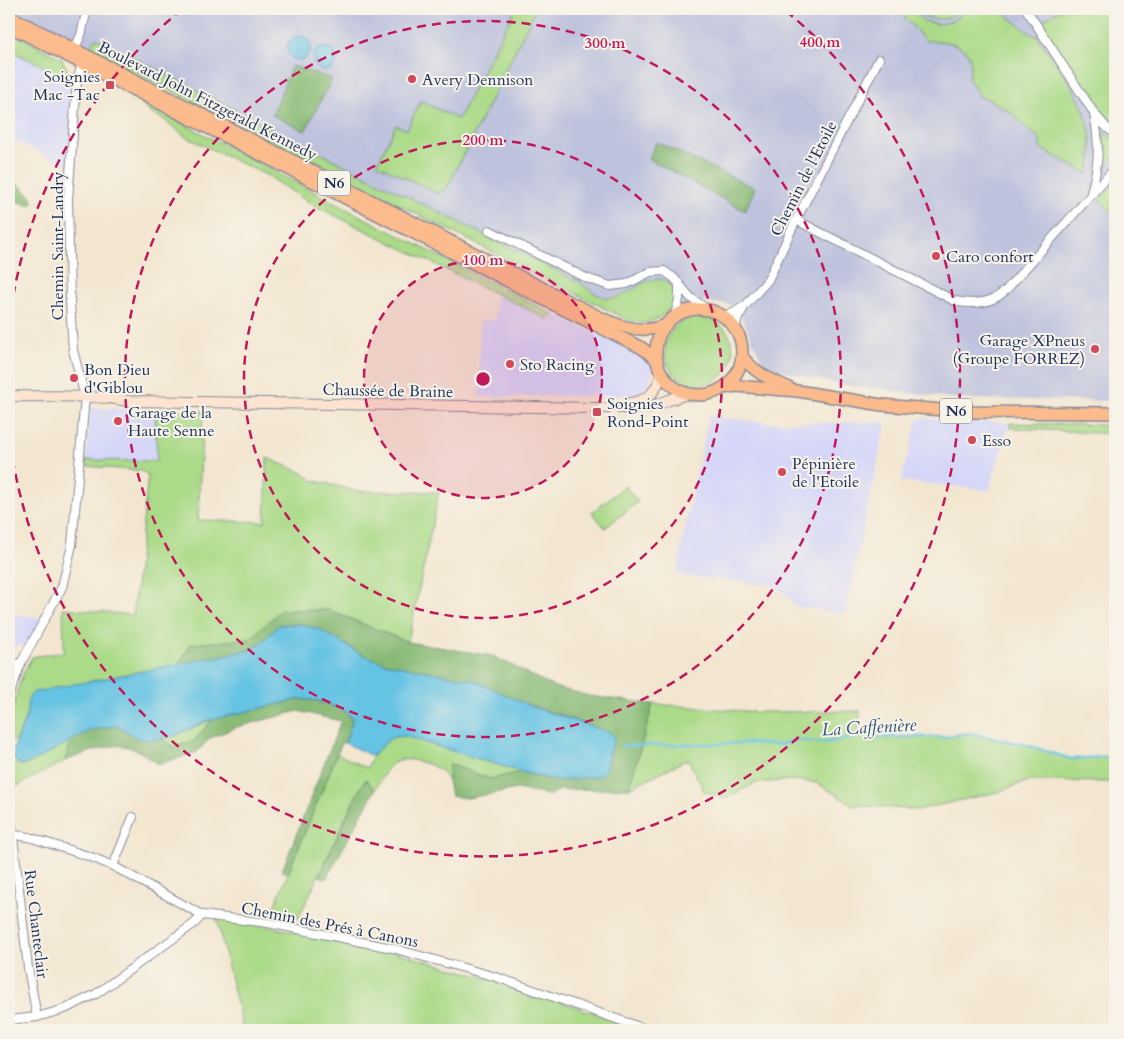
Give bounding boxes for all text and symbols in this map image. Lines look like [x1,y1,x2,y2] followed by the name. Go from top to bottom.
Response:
[800,32,841,52] text: 400 m
[585,33,626,53] text: 300 m
[94,36,321,166] street label: Boulevard John Fitzgerald Kennedy
[33,66,100,106] place label: Soignies Mac -Tac
[422,69,533,91] place label: Avery Dennison
[406,73,418,85] marker: Avery Dennison
[104,79,116,91] marker: Soignies Mac -Tac
[765,117,842,240] street label: Chemin de l'Etoile
[463,130,504,150] text: 200 m
[318,170,350,196] road number: N6
[47,171,69,320] street label: Chemin Saint-Landry
[946,246,1033,268] place label: Caro confort
[463,250,504,270] text: 100 m
[930,250,942,262] marker: Caro confort
[952,330,1085,370] place label: Garage XPneus (Groupe FORREZ)
[1089,343,1101,355] marker: Garage XPneus (Groupe FORREZ)
[520,354,594,376] place label: Sto Racing
[504,358,516,370] marker: Sto Racing
[84,359,151,399] place label: Bon Dieu d'Giblou
[474,370,492,388] centre of rings
[68,372,80,384] marker: Bon Dieu d'Giblou
[322,379,454,403] street label: Chaussée de Braine
[607,393,688,433] place label: Soignies Rond-Point
[940,398,972,424] road number: N6
[128,402,214,442] place label: Garage de la Haute Senne
[591,406,603,418] marker: Soignies Rond-Point
[112,415,124,427] marker: Garage de la Haute Senne
[982,430,1012,452] place label: Esso
[966,434,978,446] marker: Esso
[792,453,859,493] place label: Pépinière de l'Etoile
[776,466,788,478] marker: Pépinière de l'Etoile
[821,712,918,742] water label: La Caffenière
[18,868,54,980] street label: Rue Chanteclair
[239,897,420,953] street label: Chemin des Prés à Canons

